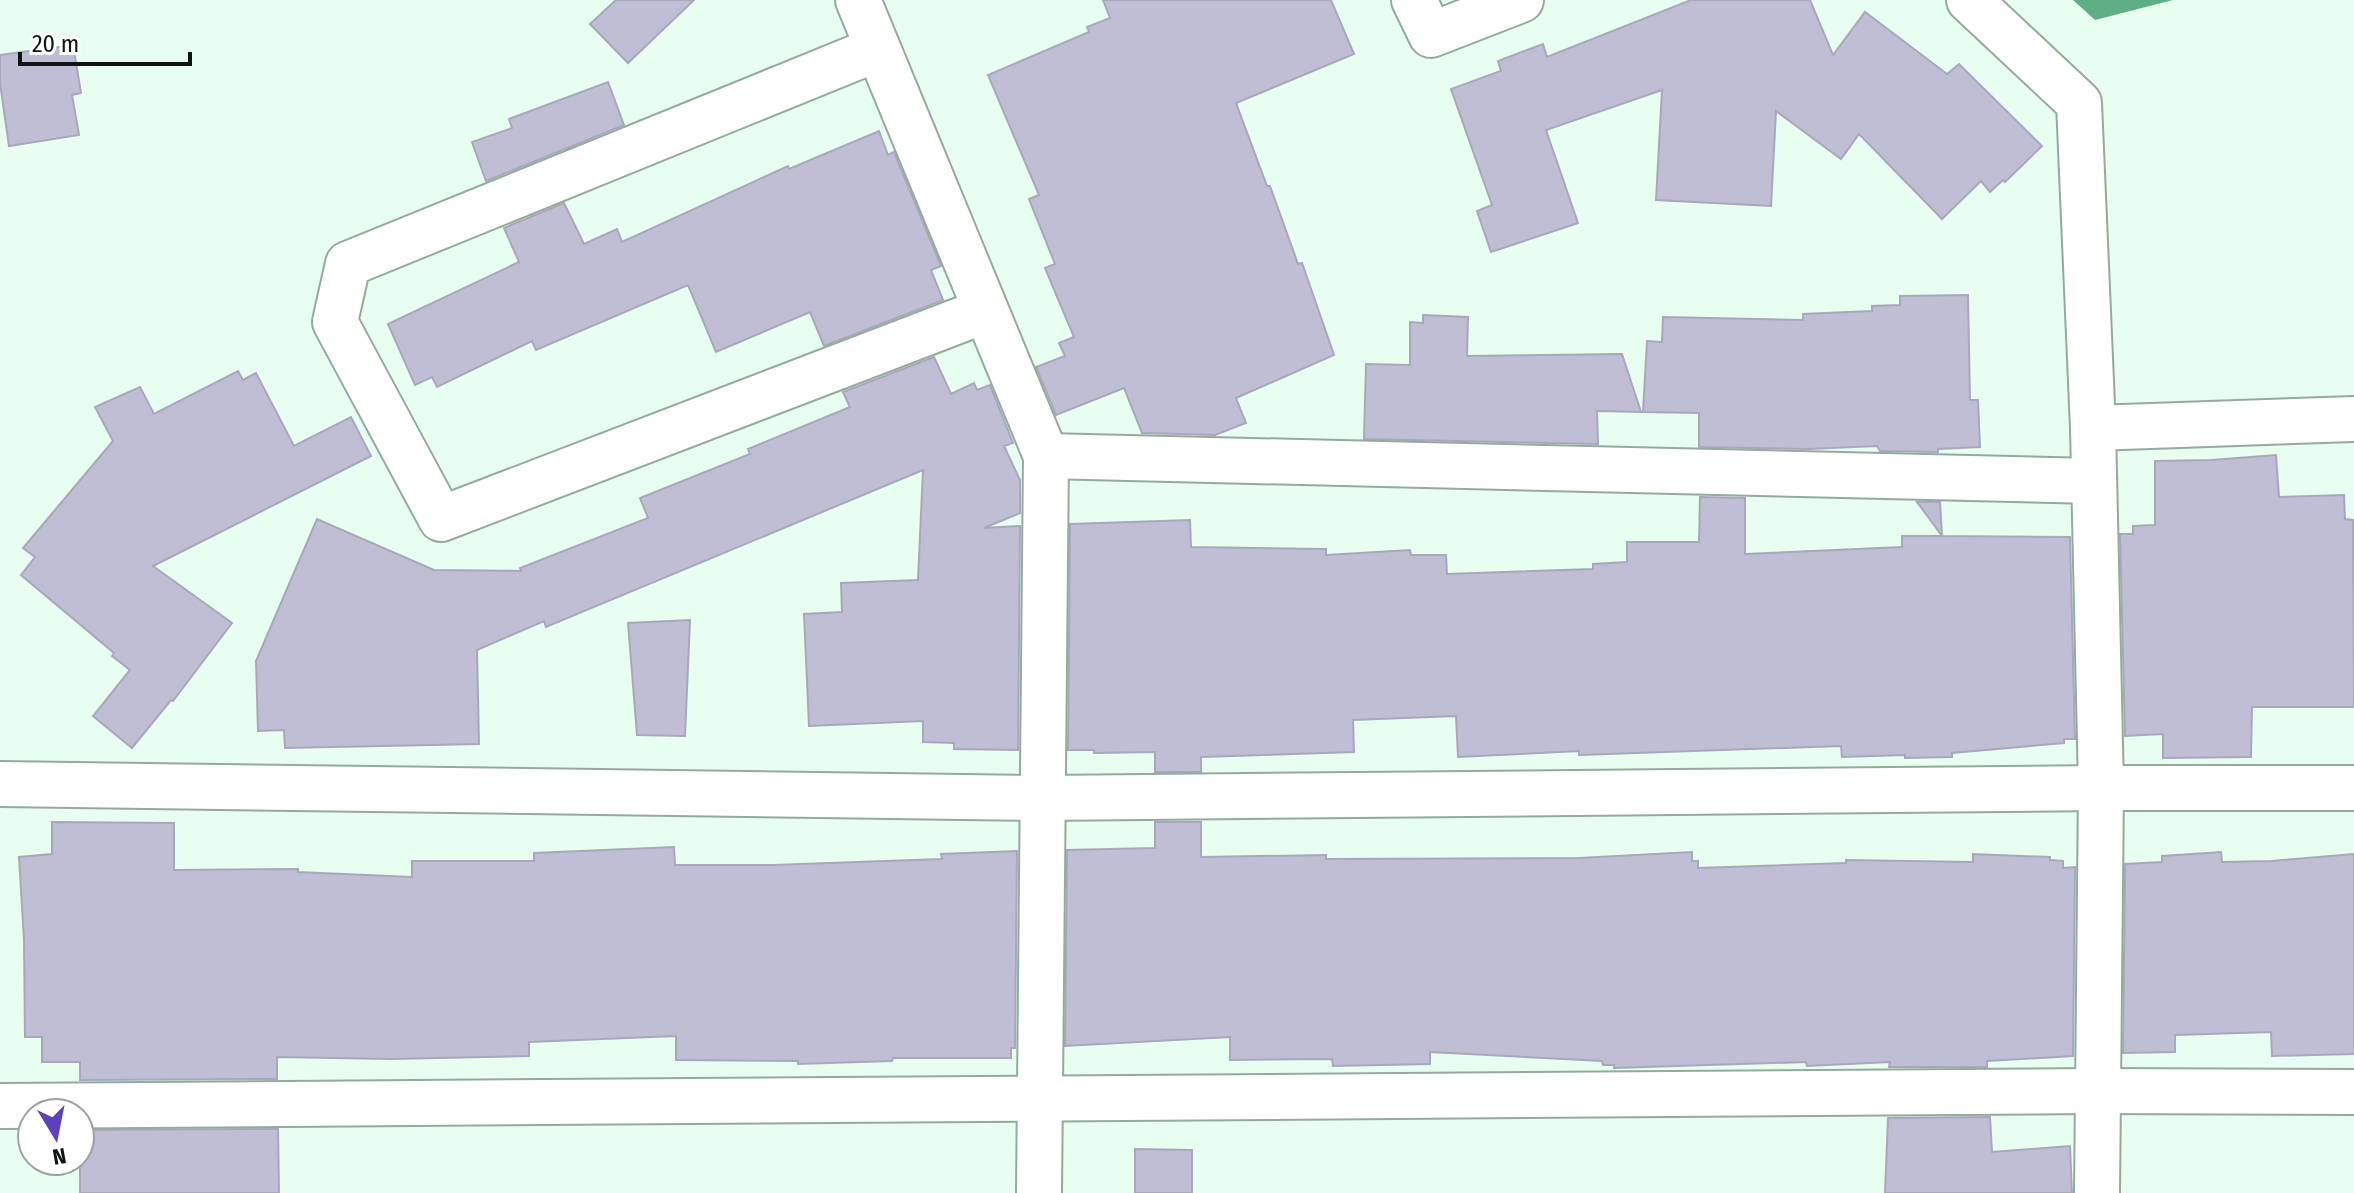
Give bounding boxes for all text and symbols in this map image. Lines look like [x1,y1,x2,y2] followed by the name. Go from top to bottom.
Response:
[20,16,190,66] scale bar
[32,30,79,58] text: 20 m
[16,1097,96,1177] north arrow
[51,1142,68,1171] text: N

